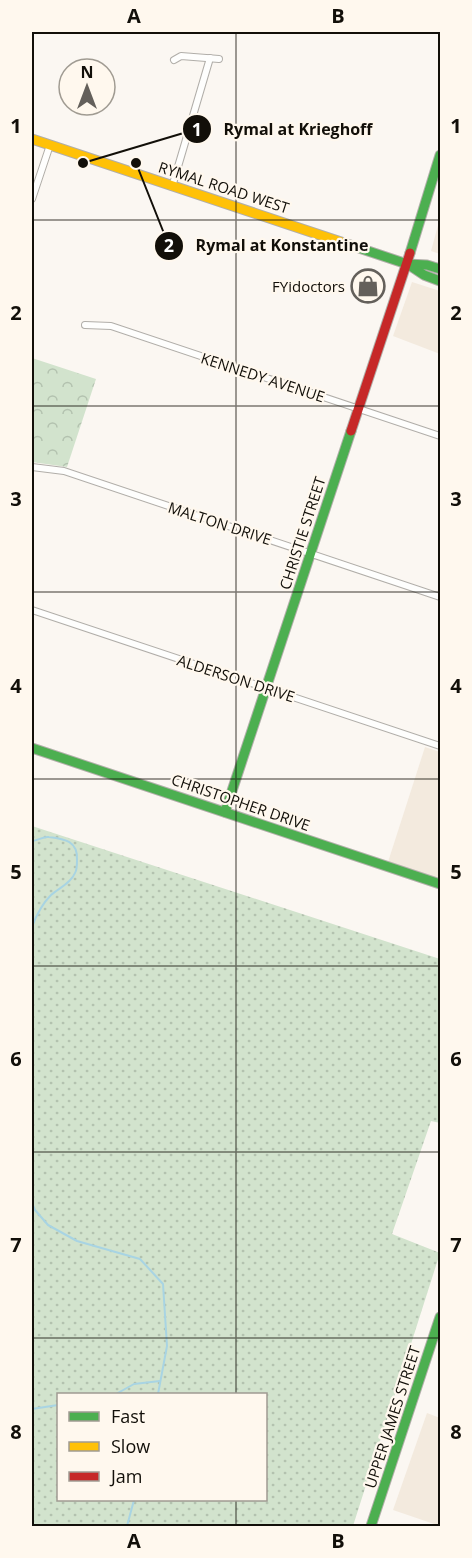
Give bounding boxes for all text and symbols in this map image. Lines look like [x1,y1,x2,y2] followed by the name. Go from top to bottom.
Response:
[127,2,141,29] text: A
[331,2,345,29] text: B
[57,57,117,117] north arrow
[80,61,94,83] text: N
[10,112,22,139] text: 1
[182,112,385,146] callout: Rymal at Krieghoff
[450,112,462,139] text: 1
[192,117,202,141] text: 1
[224,118,374,140] text: Rymal at Krieghoff
[156,156,293,218] street label: RYMAL ROAD WEST
[154,229,381,263] callout: Rymal at Konstantine
[164,233,174,257] text: 2
[196,234,368,256] text: Rymal at Konstantine
[350,268,386,304] shop icon: FYidoctors
[272,276,345,296] place label: FYidoctors
[10,299,22,326] text: 2
[450,299,462,326] text: 2
[199,348,327,406] street label: KENNEDY AVENUE
[274,473,330,592] street label: CHRISTIE STREET
[10,485,22,512] text: 3
[450,485,462,512] text: 3
[166,497,274,549] street label: MALTON DRIVE
[175,650,297,706] street label: ALDERSON DRIVE
[10,672,22,699] text: 4
[450,672,462,699] text: 4
[169,769,313,835] street label: CHRISTOPHER DRIVE
[10,858,22,885] text: 5
[450,858,462,885] text: 5
[10,1045,22,1072] text: 6
[450,1045,462,1072] text: 6
[10,1231,22,1258] text: 7
[450,1231,462,1258] text: 7
[360,1343,425,1491] street label: UPPER JAMES STREET
[57,1393,267,1501] legend
[111,1404,145,1428] text: Fast
[10,1418,22,1445] text: 8
[450,1418,462,1445] text: 8
[111,1434,150,1458] text: Slow
[109,1464,143,1488] text: Jam
[127,1527,141,1554] text: A
[331,1527,345,1554] text: B

